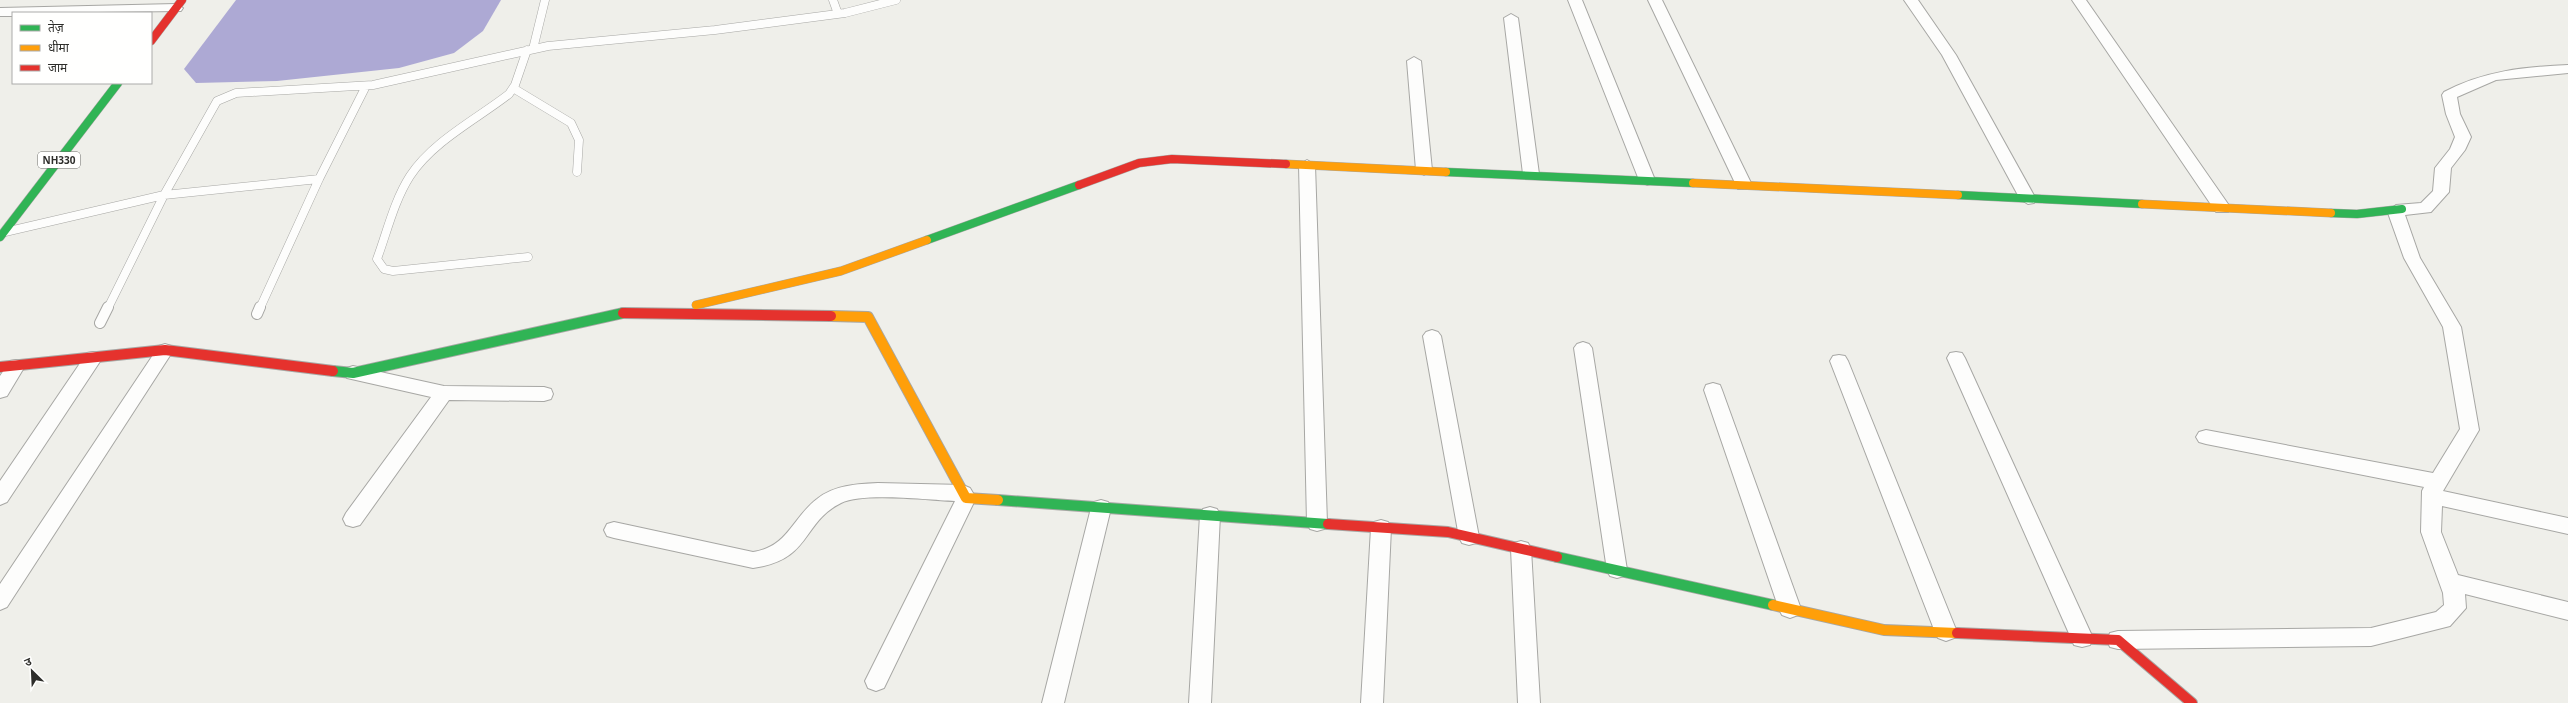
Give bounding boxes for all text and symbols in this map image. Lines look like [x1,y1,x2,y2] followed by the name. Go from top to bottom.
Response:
[12,12,152,84] legend
[48,19,65,36] text: तेज़
[48,39,70,56] text: धीमा
[48,59,68,76] text: जाम
[38,152,80,168] road number: NH330
[12,651,52,691] north arrow
[22,653,34,670] text: उ

